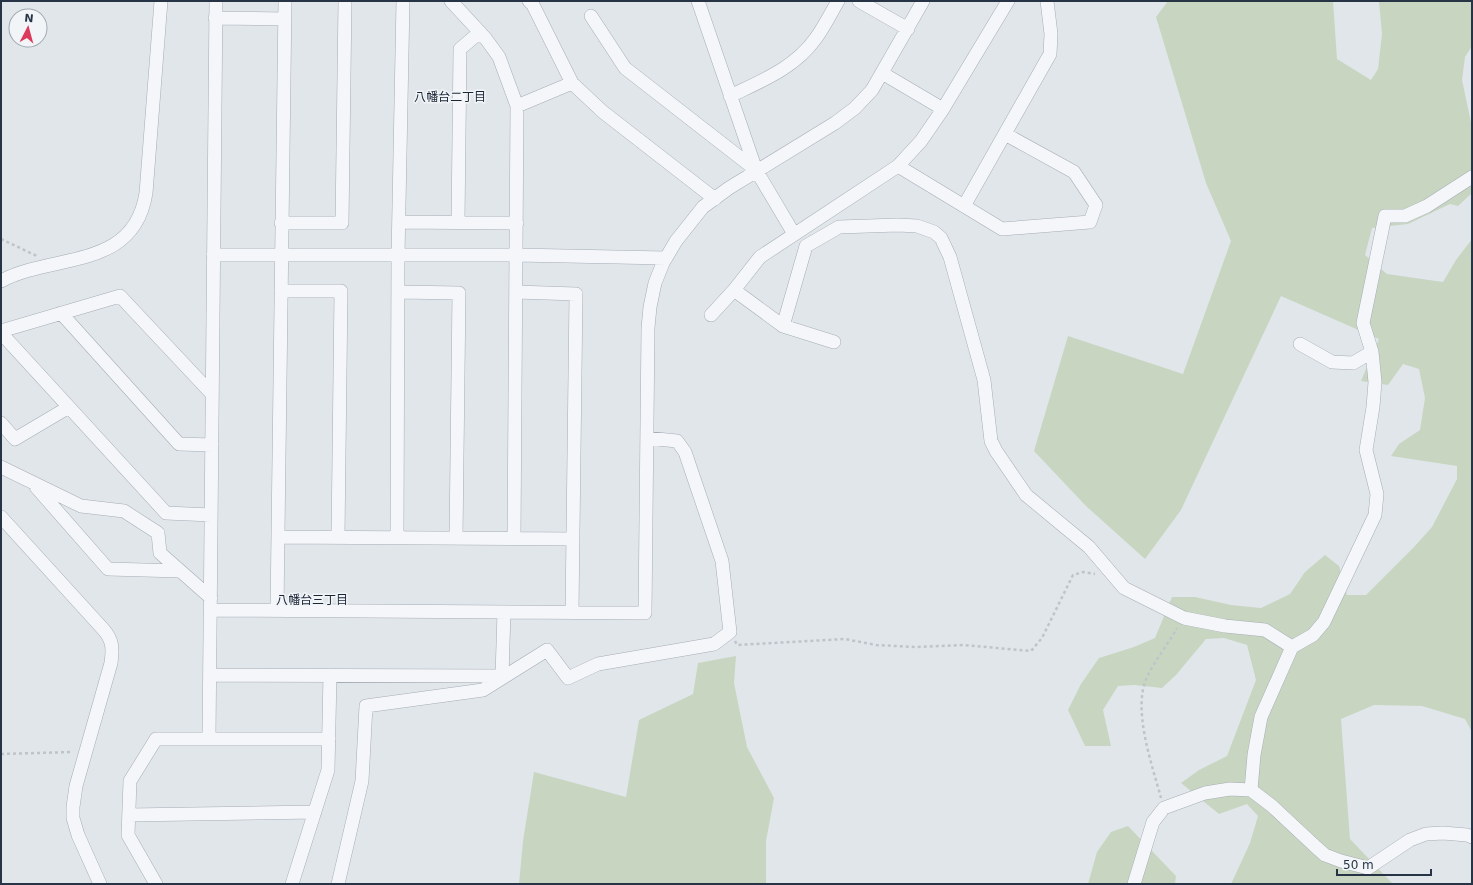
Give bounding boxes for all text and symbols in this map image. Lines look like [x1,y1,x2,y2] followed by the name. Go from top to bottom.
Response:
[8,8,48,48] north arrow
[24,12,34,25] text: N
[414,90,486,104] district label: 八幡台二丁目
[276,593,348,607] district label: 八幡台三丁目
[1337,851,1431,877] scale bar
[1343,858,1374,872] text: 50 m

